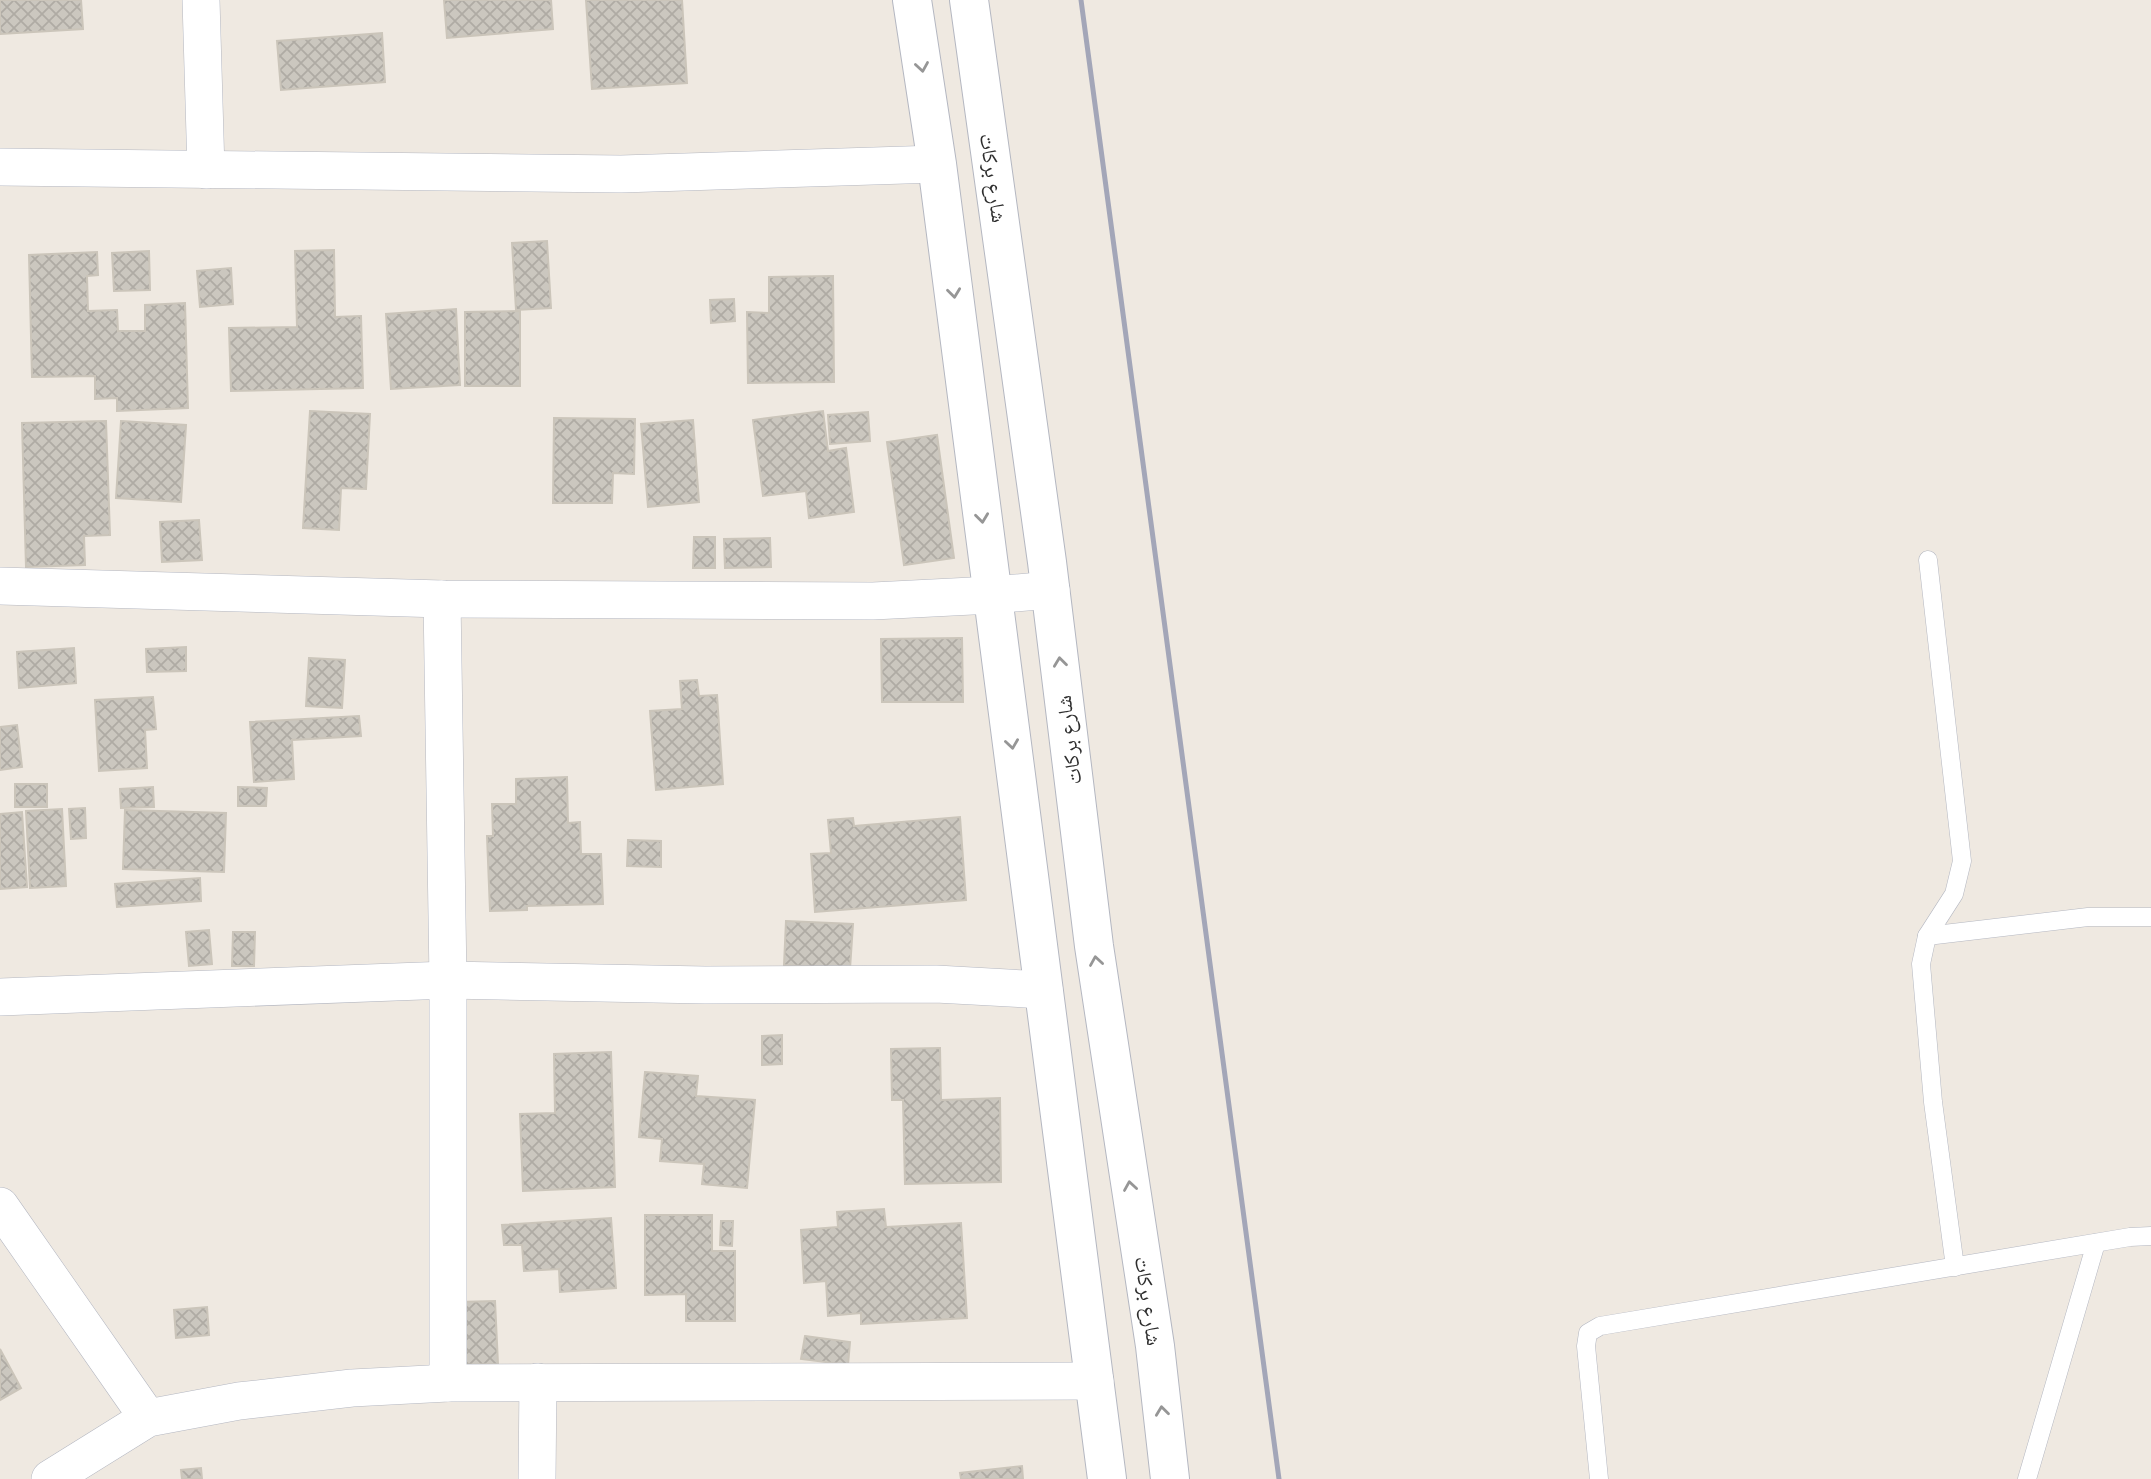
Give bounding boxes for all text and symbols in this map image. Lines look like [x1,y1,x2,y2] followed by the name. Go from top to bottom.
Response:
[914,62,929,73] one-way arrow
[974,131,1014,224] street label: شارع بركات
[946,287,961,299] one-way arrow
[975,513,990,524] one-way arrow
[1052,656,1067,668] one-way arrow
[1049,694,1087,786] street label: شارع بركات
[1004,738,1019,750] one-way arrow
[1089,955,1104,967] one-way arrow
[1123,1180,1138,1192] one-way arrow
[1129,1254,1169,1347] street label: شارع بركات
[1155,1405,1170,1417] one-way arrow

